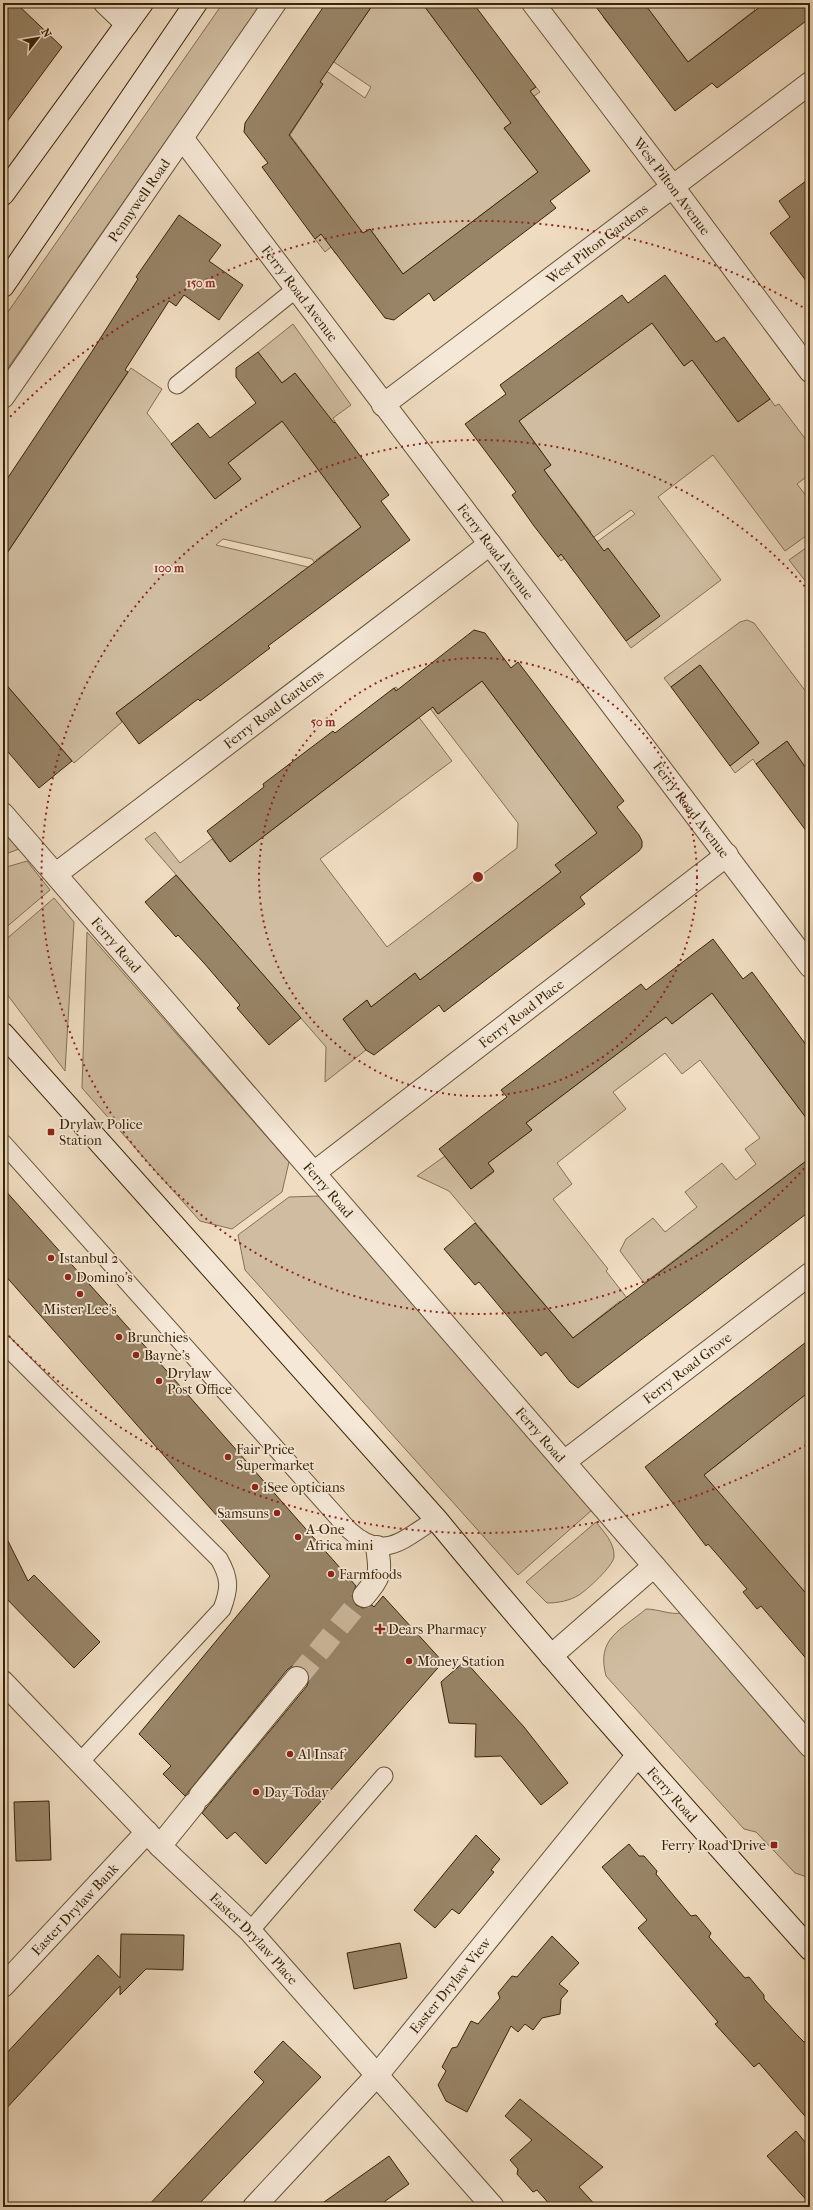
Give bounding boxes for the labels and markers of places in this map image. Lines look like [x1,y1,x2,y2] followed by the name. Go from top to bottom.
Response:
[471,870,485,884] centre of rings
[59,1116,143,1149] place label: Drylaw Police Station
[46,1127,56,1137] marker: Drylaw Police Station
[59,1250,118,1267] place label: Istanbul 2
[46,1253,56,1263] marker: Istanbul 2
[76,1269,133,1286] place label: Domino's
[63,1272,73,1282] marker: Domino's
[75,1289,85,1299] marker: Mister Lee's
[43,1301,117,1318] place label: Mister Lee's
[127,1329,188,1346] place label: Brunchies
[114,1332,124,1342] marker: Brunchies
[144,1347,190,1364] place label: Bayne's
[131,1350,141,1360] marker: Bayne's
[167,1365,232,1398] place label: Drylaw Post Office
[154,1376,164,1386] marker: Drylaw Post Office
[236,1441,314,1474] place label: Fair Price Supermarket
[223,1452,233,1462] marker: Fair Price Supermarket
[263,1479,345,1496] place label: iSee opticians
[250,1482,260,1492] marker: iSee opticians
[217,1505,269,1522] place label: Samsuns
[272,1508,282,1518] marker: Samsuns
[305,1521,373,1554] place label: A-One Africa mini
[293,1532,303,1542] marker: A-One Africa mini
[339,1566,402,1583] place label: Farmfoods
[326,1569,336,1579] marker: Farmfoods
[388,1621,487,1638] place label: Dears Pharmacy
[375,1624,385,1634] marker: Dears Pharmacy
[417,1653,505,1670] place label: Money Station
[404,1656,414,1666] marker: Money Station
[297,1746,347,1763] place label: Al Insaf
[285,1749,295,1759] marker: Al Insaf
[264,1784,329,1801] place label: Day-Today
[251,1787,261,1797] marker: Day-Today
[661,1837,766,1854] place label: Ferry Road Drive
[769,1840,779,1850] marker: Ferry Road Drive

